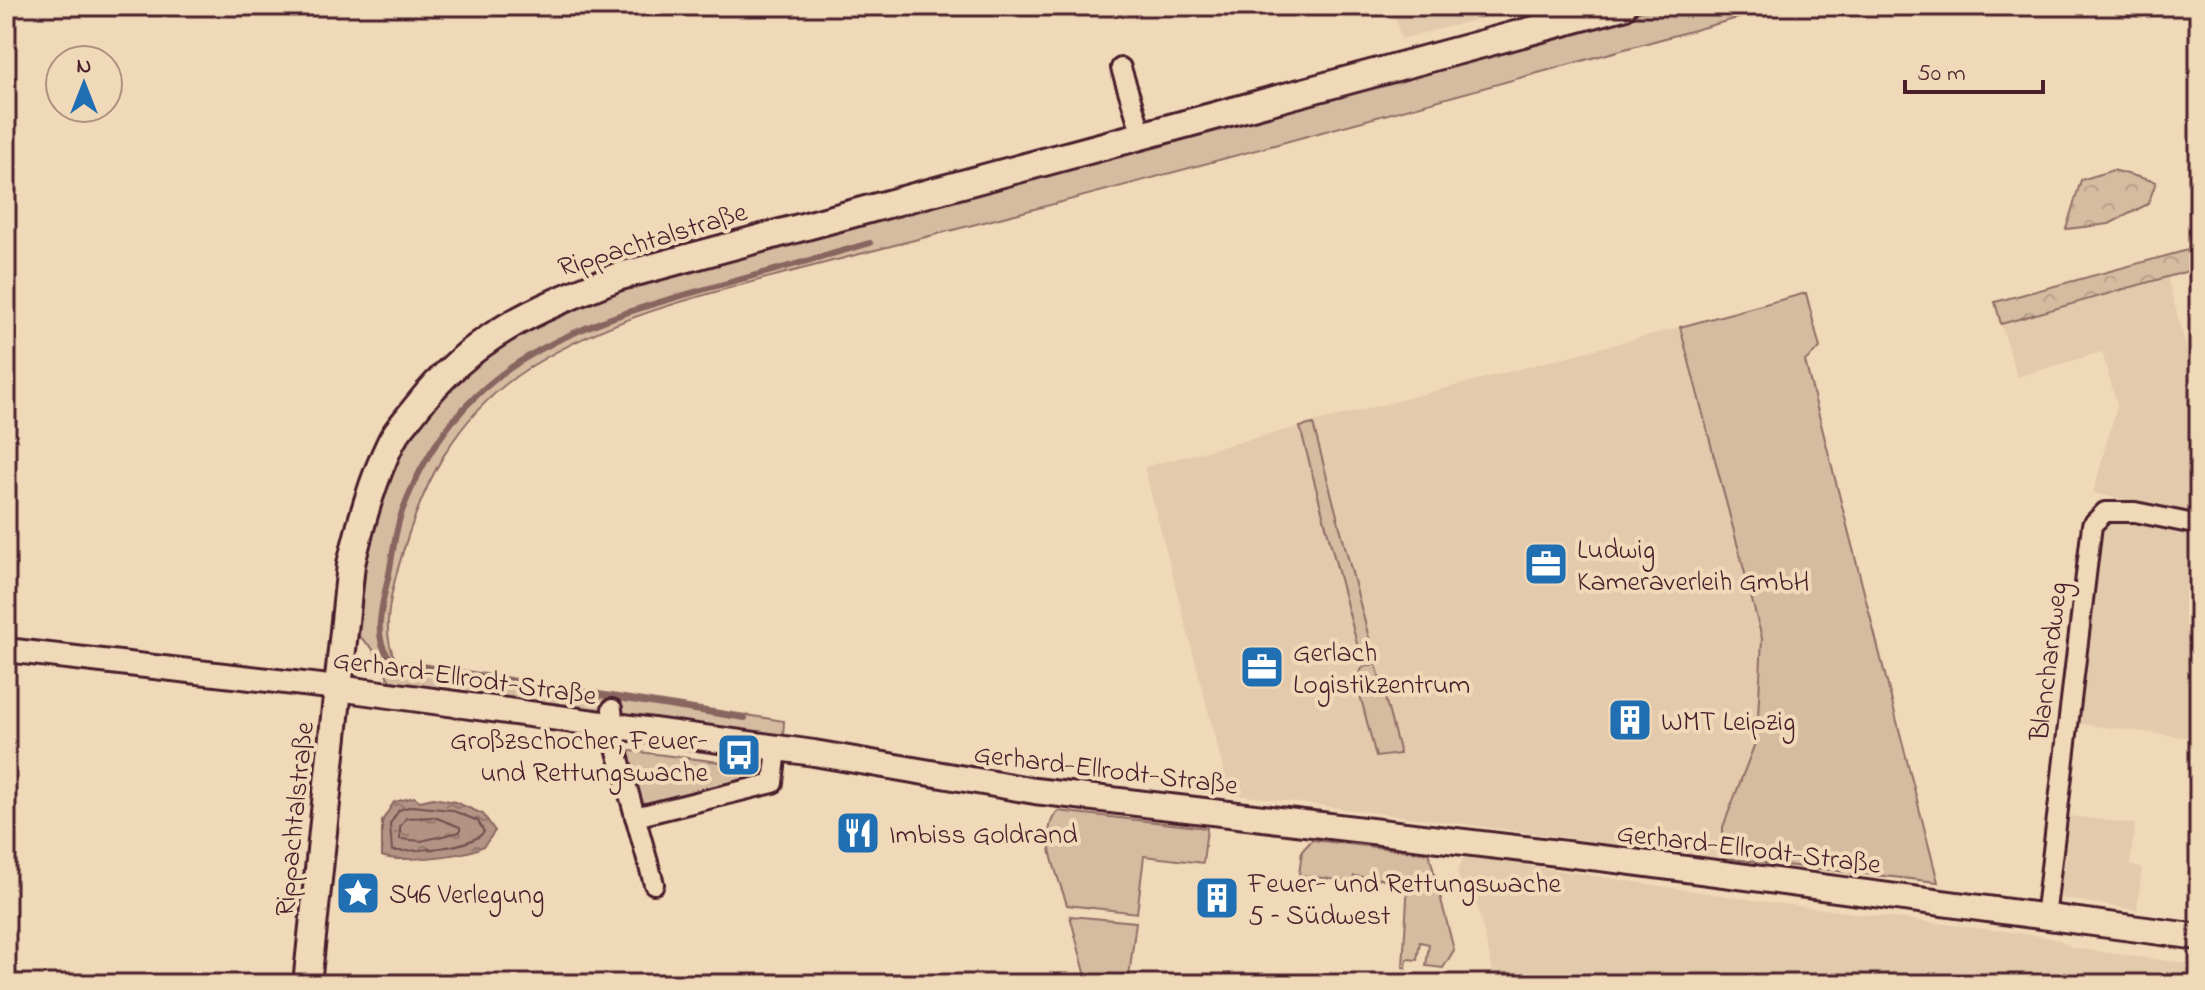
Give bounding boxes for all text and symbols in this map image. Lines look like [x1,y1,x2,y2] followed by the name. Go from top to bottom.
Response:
[44,44,124,124] north arrow
[1905,44,2043,94] scale bar
[77,51,91,83] text: N
[1917,57,1966,92] text: 50 m
[553,193,753,290] street label: Rippachtalstraße
[1577,531,1810,604] place label: Ludwig Kameraverleih GmbH
[1522,540,1570,588] office icon: Ludwig Kameraverleih GmbH
[2020,580,2081,744] street label: Blanchardweg
[1293,634,1470,707] place label: Gerlach Logistikzentrum
[330,641,599,718] street label: Gerhard-Ellrodt-Straße
[1238,643,1286,691] office icon: Gerlach Logistikzentrum
[1606,696,1654,744] building icon: WMT Leipzig
[1661,703,1795,744] place label: WMT Leipzig
[266,719,327,919] street label: Rippachtalstraße
[450,722,708,795] place label: Großzschocher, Feuer- und Rettungswache
[715,731,763,779] bus stop icon: Großzschocher, Feuer- und Rettungswache
[971,735,1240,808] street label: Gerhard-Ellrodt-Straße
[834,809,882,857] restaurant icon: Imbiss Goldrand
[1614,814,1883,887] street label: Gerhard-Ellrodt-Straße
[889,816,1078,857] place label: Imbiss Goldrand
[1247,865,1561,938] place label: Feuer- und Rettungswache 5 – Südwest
[334,869,382,917] place icon: S46 Verlegung
[1193,874,1241,922] building icon: Feuer- und Rettungswache 5 – Südwest
[389,876,544,917] place label: S46 Verlegung

